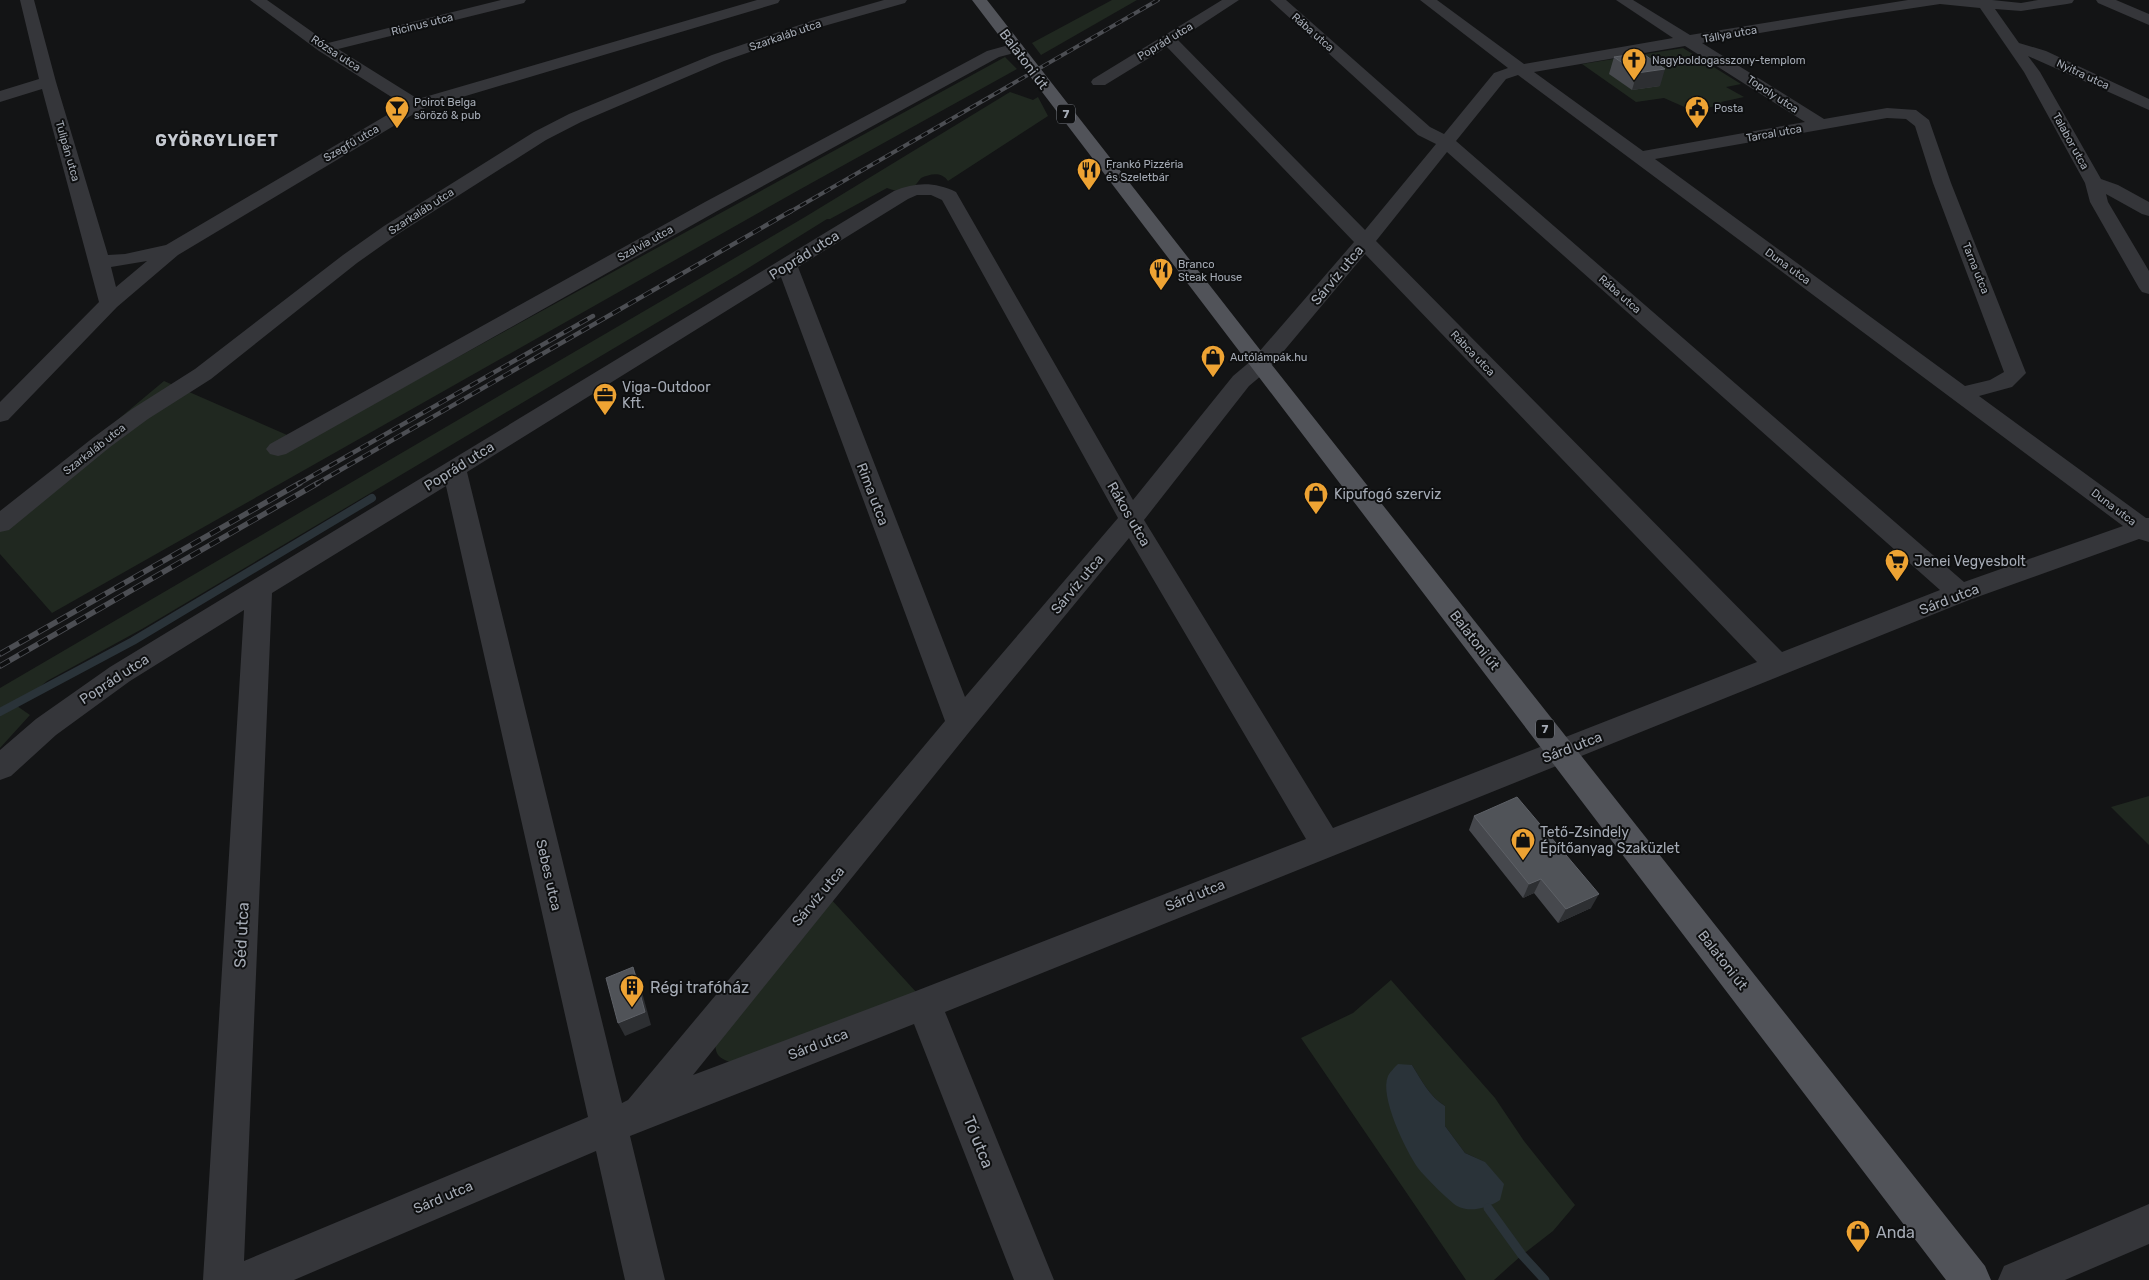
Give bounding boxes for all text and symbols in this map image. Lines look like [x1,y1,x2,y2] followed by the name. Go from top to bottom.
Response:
[390,11,454,38] street label: Ricinus utca
[1289,11,1336,54] street label: Rába utca
[747,17,823,54] street label: Szarkaláb utca
[1135,20,1195,63] street label: Poprád utca
[1702,23,1758,46] street label: Tállya utca
[995,26,1052,93] street label: Balatoni út
[309,33,363,74] street label: Rózsa utca
[1621,47,1647,81] church icon: Nagyboldogasszony-templom
[1652,54,1806,67] place label: Nagyboldogasszony-templom
[2054,57,2111,92] street label: Nyitra utca
[1745,73,1801,116] street label: Topoly utca
[384,95,410,129] bar icon: Poirot Belga söröző & pub
[1684,95,1710,129] public building icon: Posta
[414,96,481,122] place label: Poirot Belga söröző & pub
[1714,102,1743,115] place label: Posta
[1057,105,1075,124] road number: 7
[2050,111,2091,172] street label: Talabor utca
[53,119,82,183] street label: Tulipán utca
[321,122,381,164] street label: Szegfű utca
[1745,122,1803,145] street label: Tarcal utca
[155,130,279,150] district label: GYÖRGYLIGET
[1076,157,1102,191] restaurant icon: Frankó Pizzéria és Szeletbár
[1106,158,1183,184] place label: Frankó Pizzéria és Szeletbár
[386,185,456,237] street label: Szarkaláb utca
[615,223,675,264] street label: Szalvia utca
[766,227,842,284] street label: Poprád utca
[1959,241,1992,296] street label: Tarna utca
[1307,242,1367,309] street label: Sárvíz utca
[1763,246,1813,287] street label: Duna utca
[1148,257,1174,291] restaurant icon: Branco Steak House
[1178,258,1242,284] place label: Branco Steak House
[1596,273,1643,316] street label: Rába utca
[1448,328,1497,379] street label: Rábca utca
[1200,344,1226,378] shop icon: Autólámpák.hu
[1230,351,1307,364] place label: Autólámpák.hu
[622,379,711,412] place label: Viga-Outdoor Kft.
[592,382,618,416] office icon: Viga-Outdoor Kft.
[61,421,128,478] street label: Szarkaláb utca
[421,438,497,495] street label: Poprád utca
[853,461,892,528] street label: Rima utca
[1103,479,1154,550] street label: Rákos utca
[1303,481,1329,515] shop icon: Kipufogó szerviz
[1334,486,1441,503] place label: Kipufogó szerviz
[2089,486,2139,528] street label: Duna utca
[1884,548,1910,582] supermarket icon: Jenei Vegyesbolt
[1047,551,1107,618] street label: Sárvíz utca
[1914,553,2026,570] place label: Jenei Vegyesbolt
[1917,580,1982,619] street label: Sárd utca
[1446,607,1503,674] street label: Balatoni út
[76,651,152,708] street label: Poprád utca
[1536,720,1554,739] road number: 7
[1540,728,1605,767] street label: Sárd utca
[1540,824,1680,857] place label: Tető-Zsindely Építőanyag Szaküzlet
[1510,827,1536,861] shop icon: Tető-Zsindely Építőanyag Szaküzlet
[532,838,565,912] street label: Sebes utca
[788,863,848,930] street label: Sárvíz utca
[1163,876,1227,915] street label: Sárd utca
[230,902,253,968] street label: Séd utca
[1694,927,1751,994] street label: Balatoni út
[619,974,645,1008] building icon: Régi trafóház
[650,978,749,997] place label: Régi trafóház
[786,1025,851,1064] street label: Sárd utca
[960,1113,998,1171] street label: Tó utca
[411,1177,475,1218] street label: Sárd utca
[1845,1219,1871,1253] shop icon: Anda
[1876,1223,1915,1242] place label: Anda

